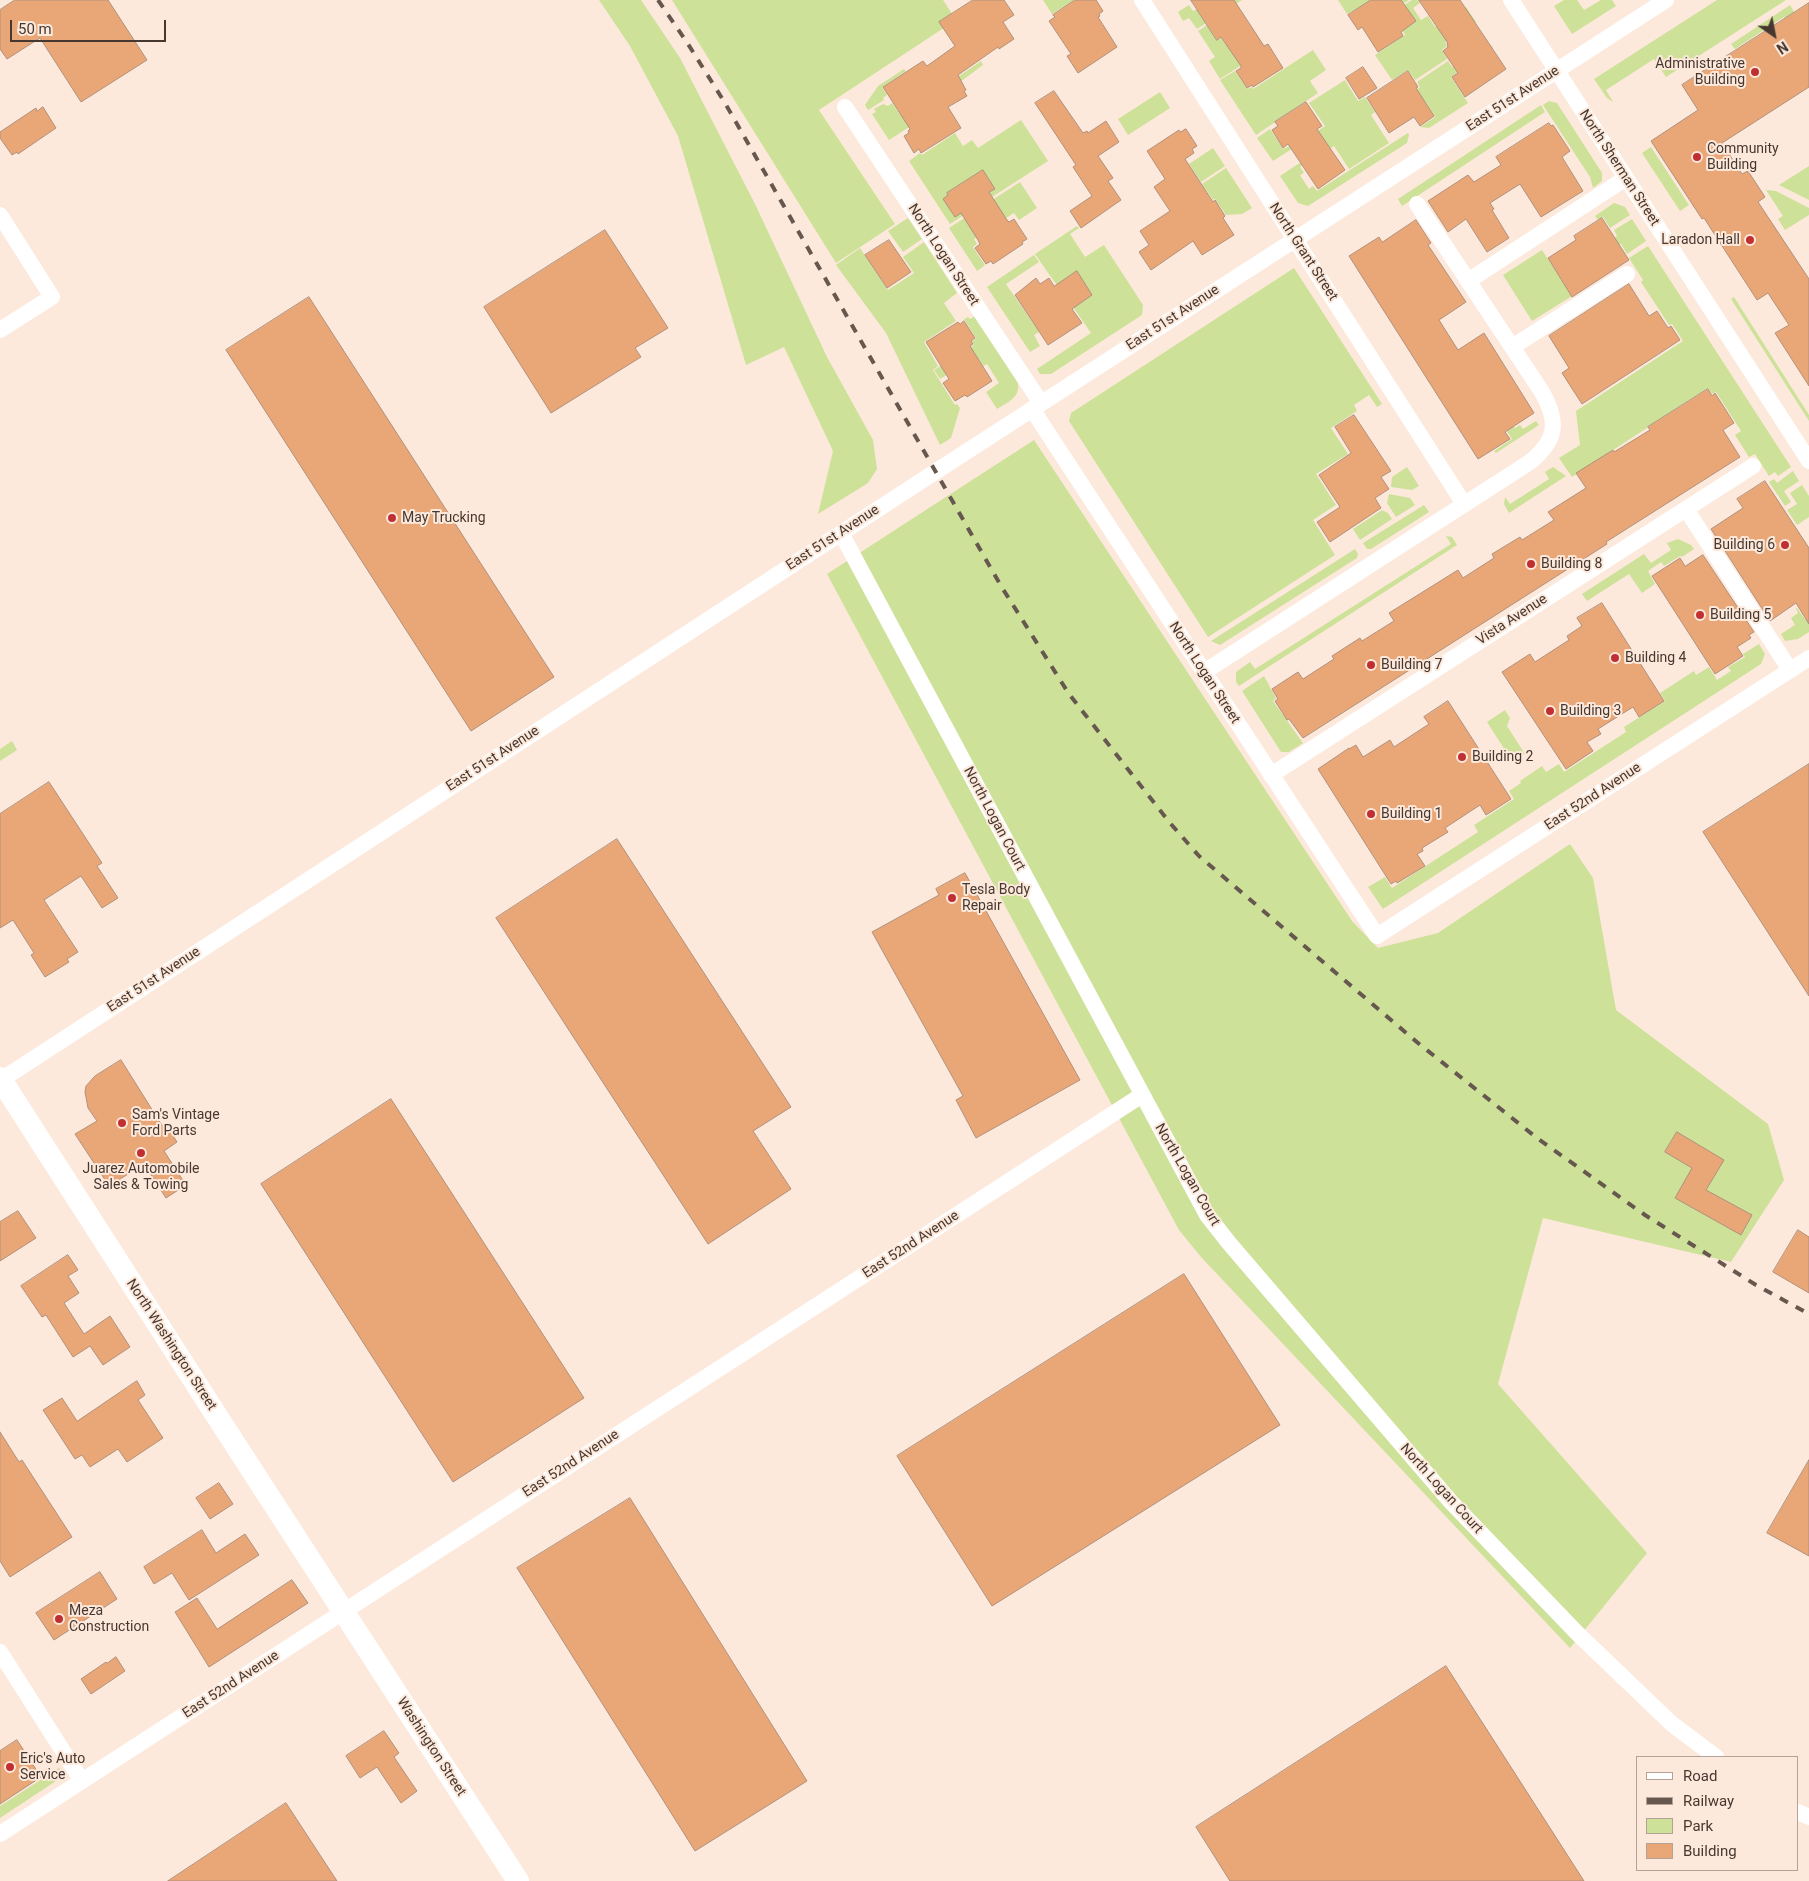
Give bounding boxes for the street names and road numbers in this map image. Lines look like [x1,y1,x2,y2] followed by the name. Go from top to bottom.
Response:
[1463,63,1563,135] street label: East 51st Avenue
[1575,107,1663,229] street label: North Sherman Street
[1265,200,1341,304] street label: North Grant Street
[904,201,982,309] street label: North Logan Street
[1123,282,1223,354] street label: East 51st Avenue
[783,502,883,574] street label: East 51st Avenue
[1473,591,1551,649] street label: Vista Avenue
[1165,619,1243,727] street label: North Logan Street
[443,723,543,795] street label: East 51st Avenue
[1542,760,1644,834] street label: East 52nd Avenue
[959,764,1029,874] street label: North Logan Court
[104,944,204,1016] street label: East 51st Avenue
[1151,1121,1223,1229] street label: North Logan Court
[860,1208,962,1282] street label: East 52nd Avenue
[122,1276,220,1414] street label: North Washington Street
[520,1427,622,1501] street label: East 52nd Avenue
[1396,1440,1486,1538] street label: North Logan Court
[180,1648,282,1722] street label: East 52nd Avenue
[393,1694,469,1800] street label: Washington Street

